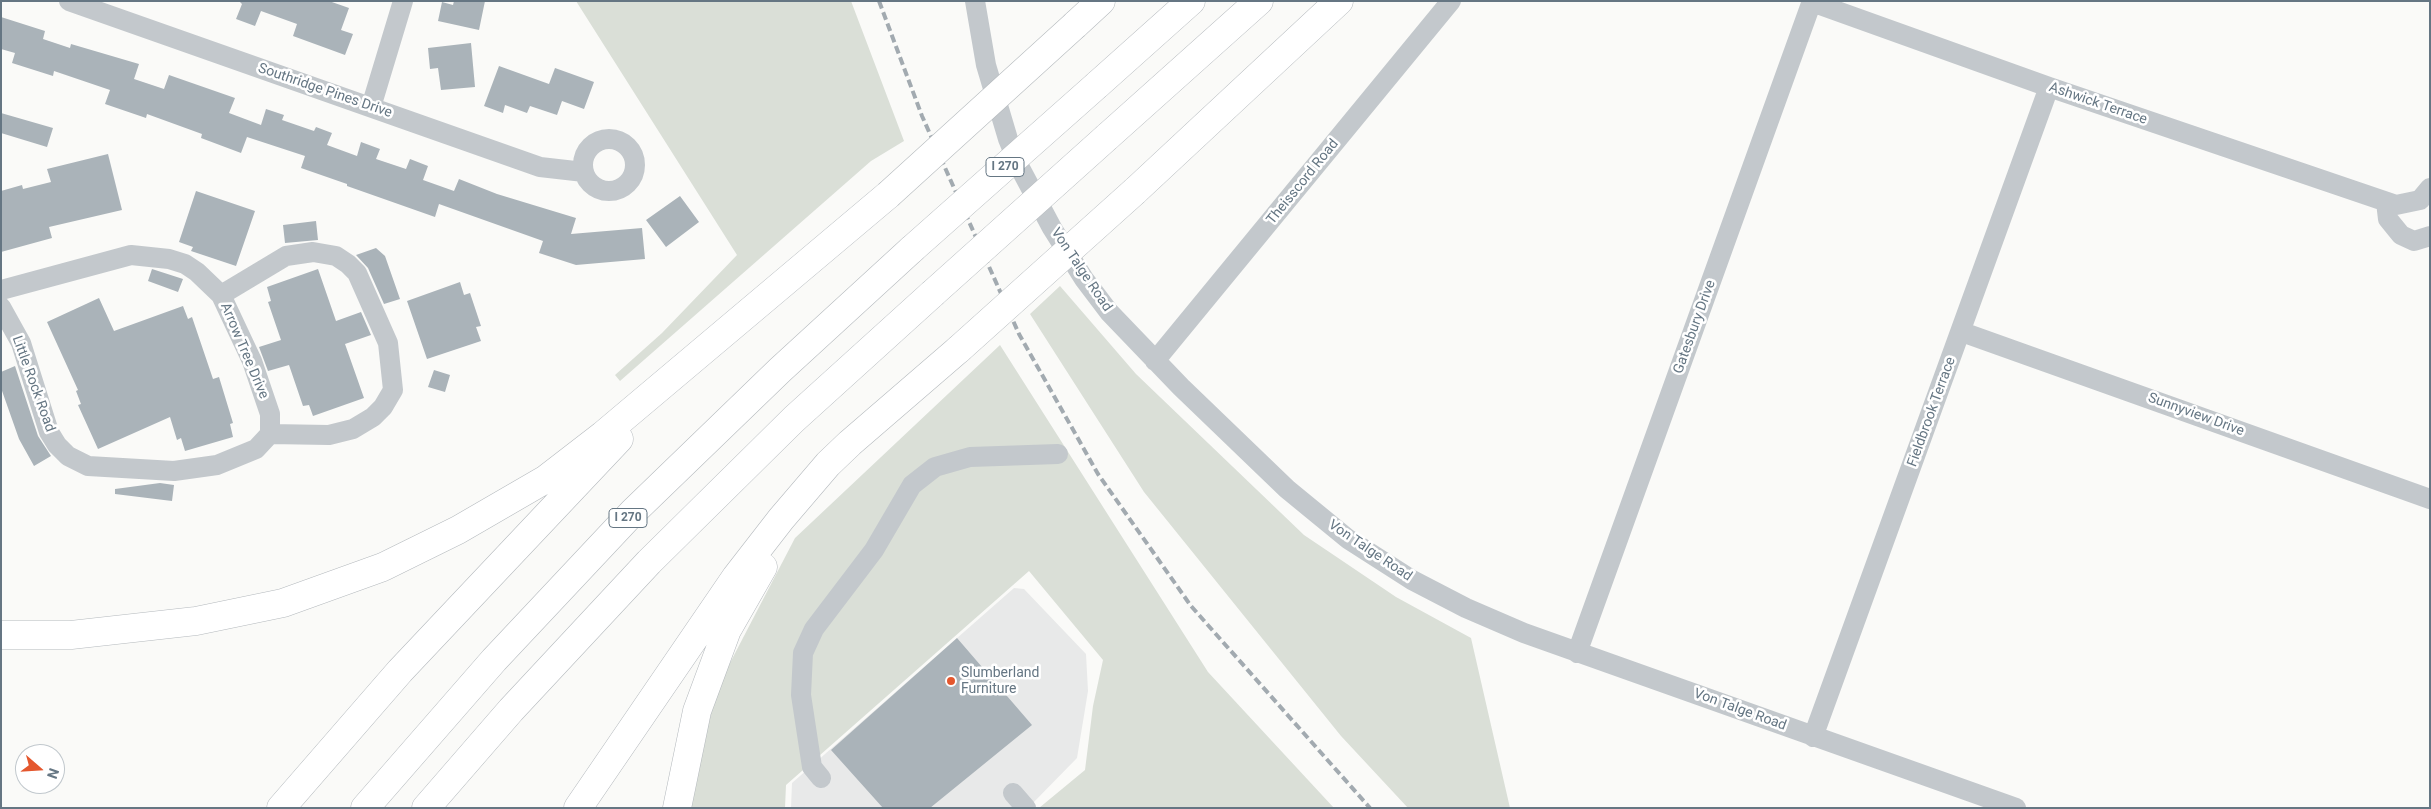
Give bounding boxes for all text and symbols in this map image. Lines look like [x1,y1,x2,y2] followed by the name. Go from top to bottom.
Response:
[256,60,394,122] street label: Southridge Pines Drive
[2047,79,2149,129] street label: Ashwick Terrace
[1264,136,1342,228] street label: Theisscord Road
[986,158,1024,176] road number: I 270
[1047,225,1115,315] street label: Von Talge Road
[1670,278,1720,376] street label: Gatesbury Drive
[216,300,272,402] street label: Arrow Tree Drive
[8,334,58,434] street label: Little Rock Road
[1904,355,1960,469] street label: Fieldbrook Terrace
[2146,390,2246,440] street label: Sunnyview Drive
[609,508,647,528] road number: I 270
[1325,517,1415,585] street label: Von Talge Road
[961,665,1039,698] place label: Slumberland Furniture
[945,675,957,687] marker: Slumberland Furniture
[1691,685,1789,735] street label: Von Talge Road
[15,744,65,794] north arrow
[44,766,62,781] text: N

